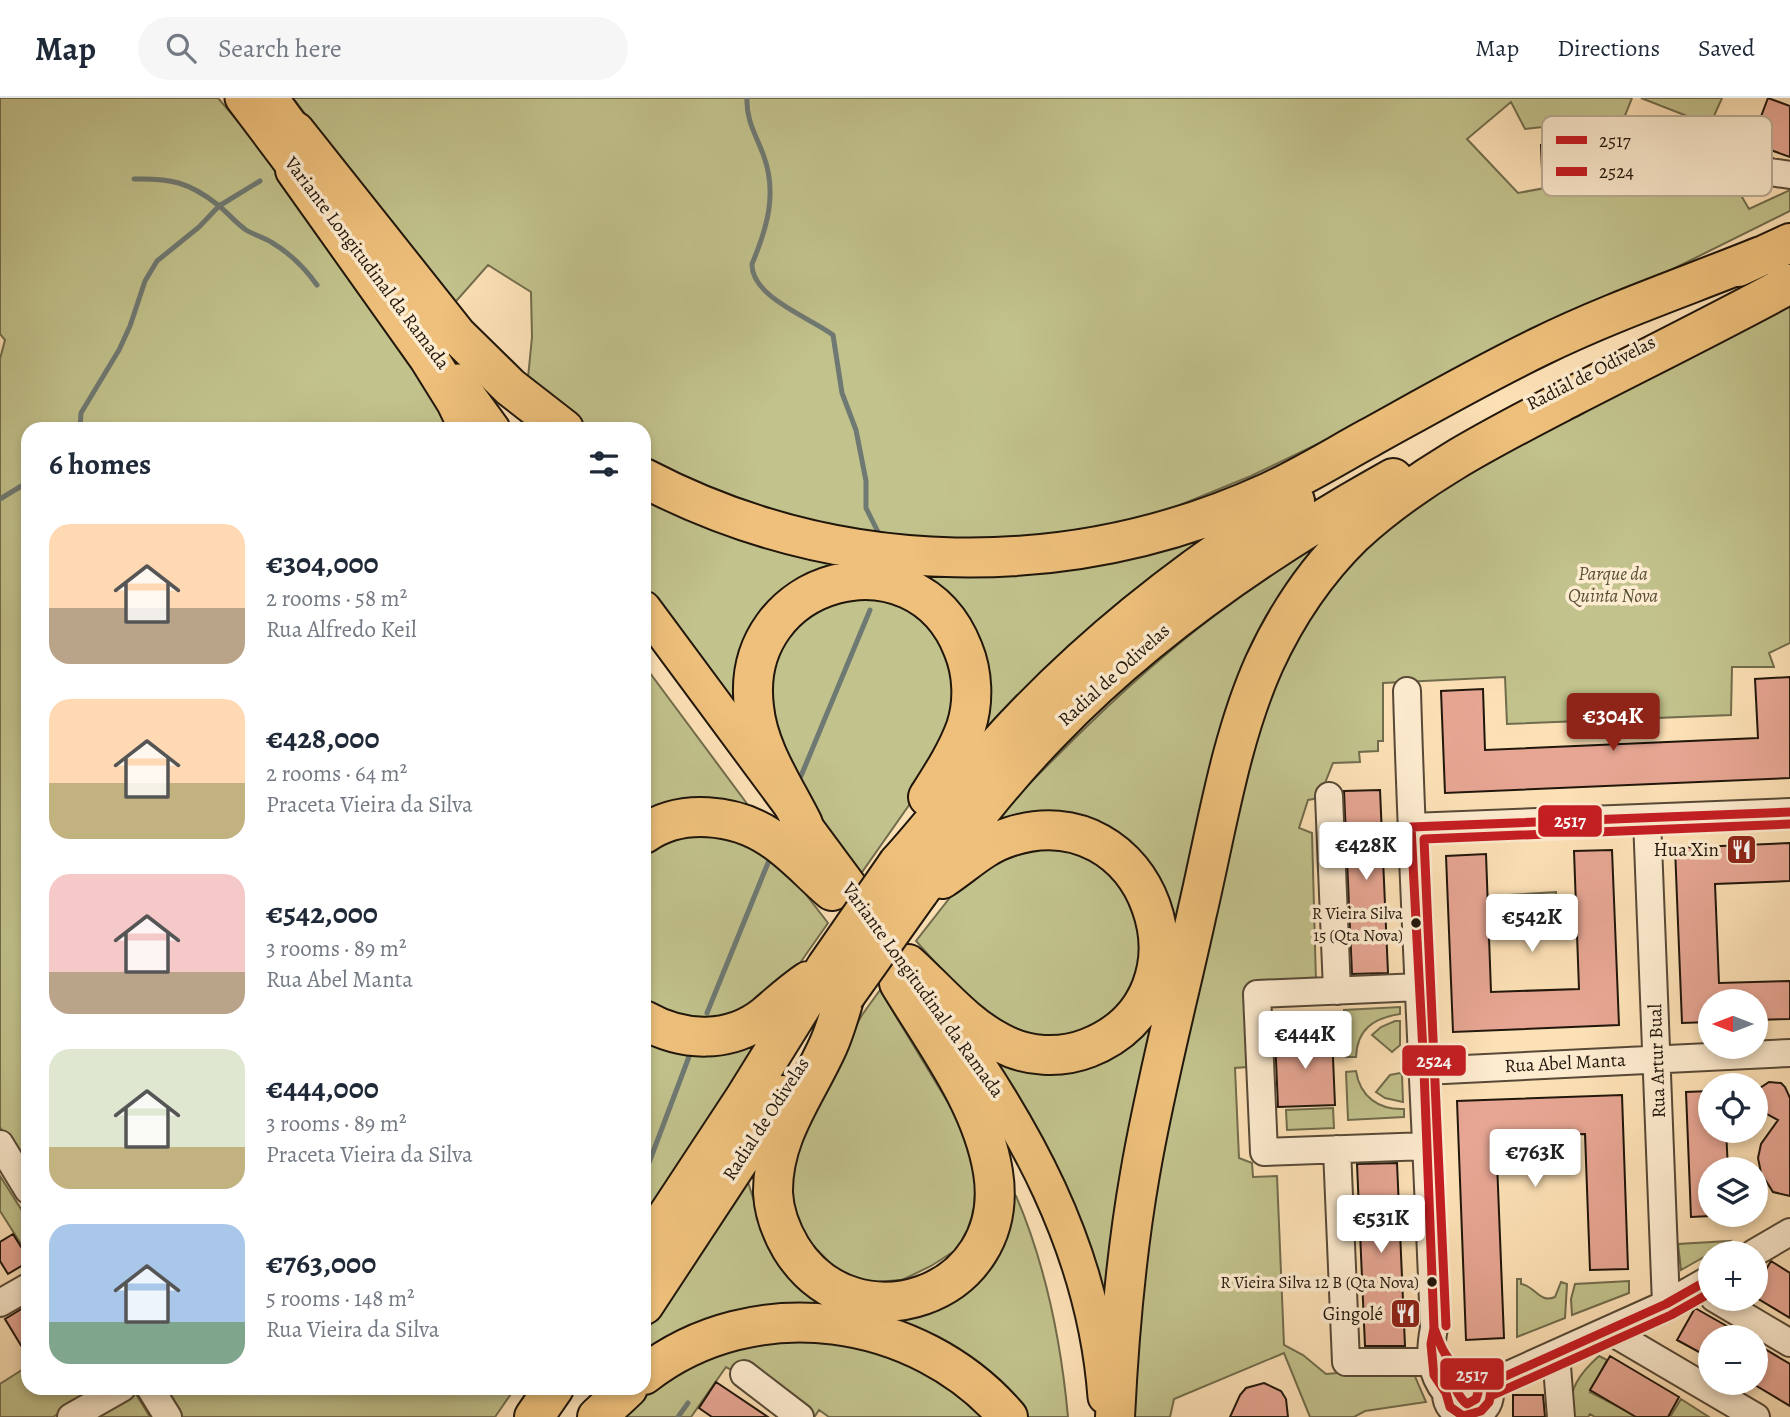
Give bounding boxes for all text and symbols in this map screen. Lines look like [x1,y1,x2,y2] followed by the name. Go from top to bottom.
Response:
[138,17,628,80] search box
[35,26,96,71] text: Map
[162,29,200,67] icon: search
[218,31,342,66] text: Search here
[1475,32,1519,64] text: Map
[1557,32,1660,64] text: Directions
[1698,32,1755,64] text: Saved
[1542,116,1772,196] legend
[1599,128,1631,154] text: 2517
[278,150,456,375] street label: Variante Longitudinal da Ramada
[1599,159,1634,185] text: 2524
[1522,329,1660,417] street label: Radial de Odivelas
[49,444,151,484] text: 6 homes
[585,445,623,483] icon: filters
[266,543,379,583] text: €304,000
[105,552,189,636] icon: home
[1568,561,1658,609] park label: Parque da Quinta Nova
[266,583,407,614] text: 2 rooms · 58 m²
[266,614,417,645] text: Rua Alfredo Keil
[1053,618,1175,732] street label: Radial de Odivelas
[1564,694,1662,753] pin: €304K
[1583,700,1643,731] text: €304K
[266,718,380,758] text: €428,000
[105,727,189,811] icon: home
[266,758,407,789] text: 2 rooms · 64 m²
[266,789,473,820] text: Praceta Vieira da Silva
[1537,804,1603,838] line badge: 2517
[1554,808,1587,834] text: 2517
[1317,822,1415,882] pin: €428K
[1335,829,1397,860] text: €428K
[1725,833,1759,867] restaurant icon: Hua Xin
[1654,837,1719,863] place label: Hua Xin
[835,876,1010,1103] street label: Variante Longitudinal da Ramada
[266,893,378,933] text: €542,000
[1483,894,1581,954] pin: €542K
[1502,901,1562,932] text: €542K
[105,902,189,986] icon: home
[1312,902,1403,947] place label: R Vieira Silva 15 (Qta Nova)
[1409,916,1423,930] marker: R Vieira Silva 15 (Qta Nova)
[266,933,407,964] text: 3 rooms · 89 m²
[266,964,413,995] text: Rua Abel Manta
[1698,989,1768,1059] north arrow
[1698,989,1768,1395] map controls
[1642,1003,1672,1119] street label: Rua Artur Bual
[1256,1012,1354,1071] pin: €444K
[1275,1018,1335,1049] text: €444K
[1401,1044,1467,1077] line badge: 2524
[1504,1047,1626,1079] street label: Rua Abel Manta
[1416,1048,1452,1074] text: 2524
[716,1052,816,1186] street label: Radial de Odivelas
[266,1068,379,1108] text: €444,000
[1698,1073,1768,1143] button: locate
[105,1077,189,1161] icon: home
[266,1108,407,1139] text: 3 rooms · 89 m²
[1486,1130,1584,1189] pin: €763K
[1506,1136,1564,1167] text: €763K
[266,1139,473,1170] text: Praceta Vieira da Silva
[1698,1157,1768,1227] button: layers
[1332,1196,1430,1255] pin: €531K
[1353,1202,1409,1233] text: €531K
[1698,1241,1768,1311] button: +
[266,1243,376,1283] text: €763,000
[105,1252,189,1336] icon: home
[1220,1271,1419,1294] place label: R Vieira Silva 12 B (Qta Nova)
[1425,1275,1439,1289] marker: R Vieira Silva 12 B (Qta Nova)
[266,1283,415,1314] text: 5 rooms · 148 m²
[1389,1297,1423,1331] restaurant icon: Gingolé
[1323,1301,1383,1327] place label: Gingolé
[266,1314,440,1345] text: Rua Vieira da Silva
[1698,1325,1768,1395] button: −
[1439,1357,1505,1391] line badge: 2517
[1456,1362,1489,1388] text: 2517

